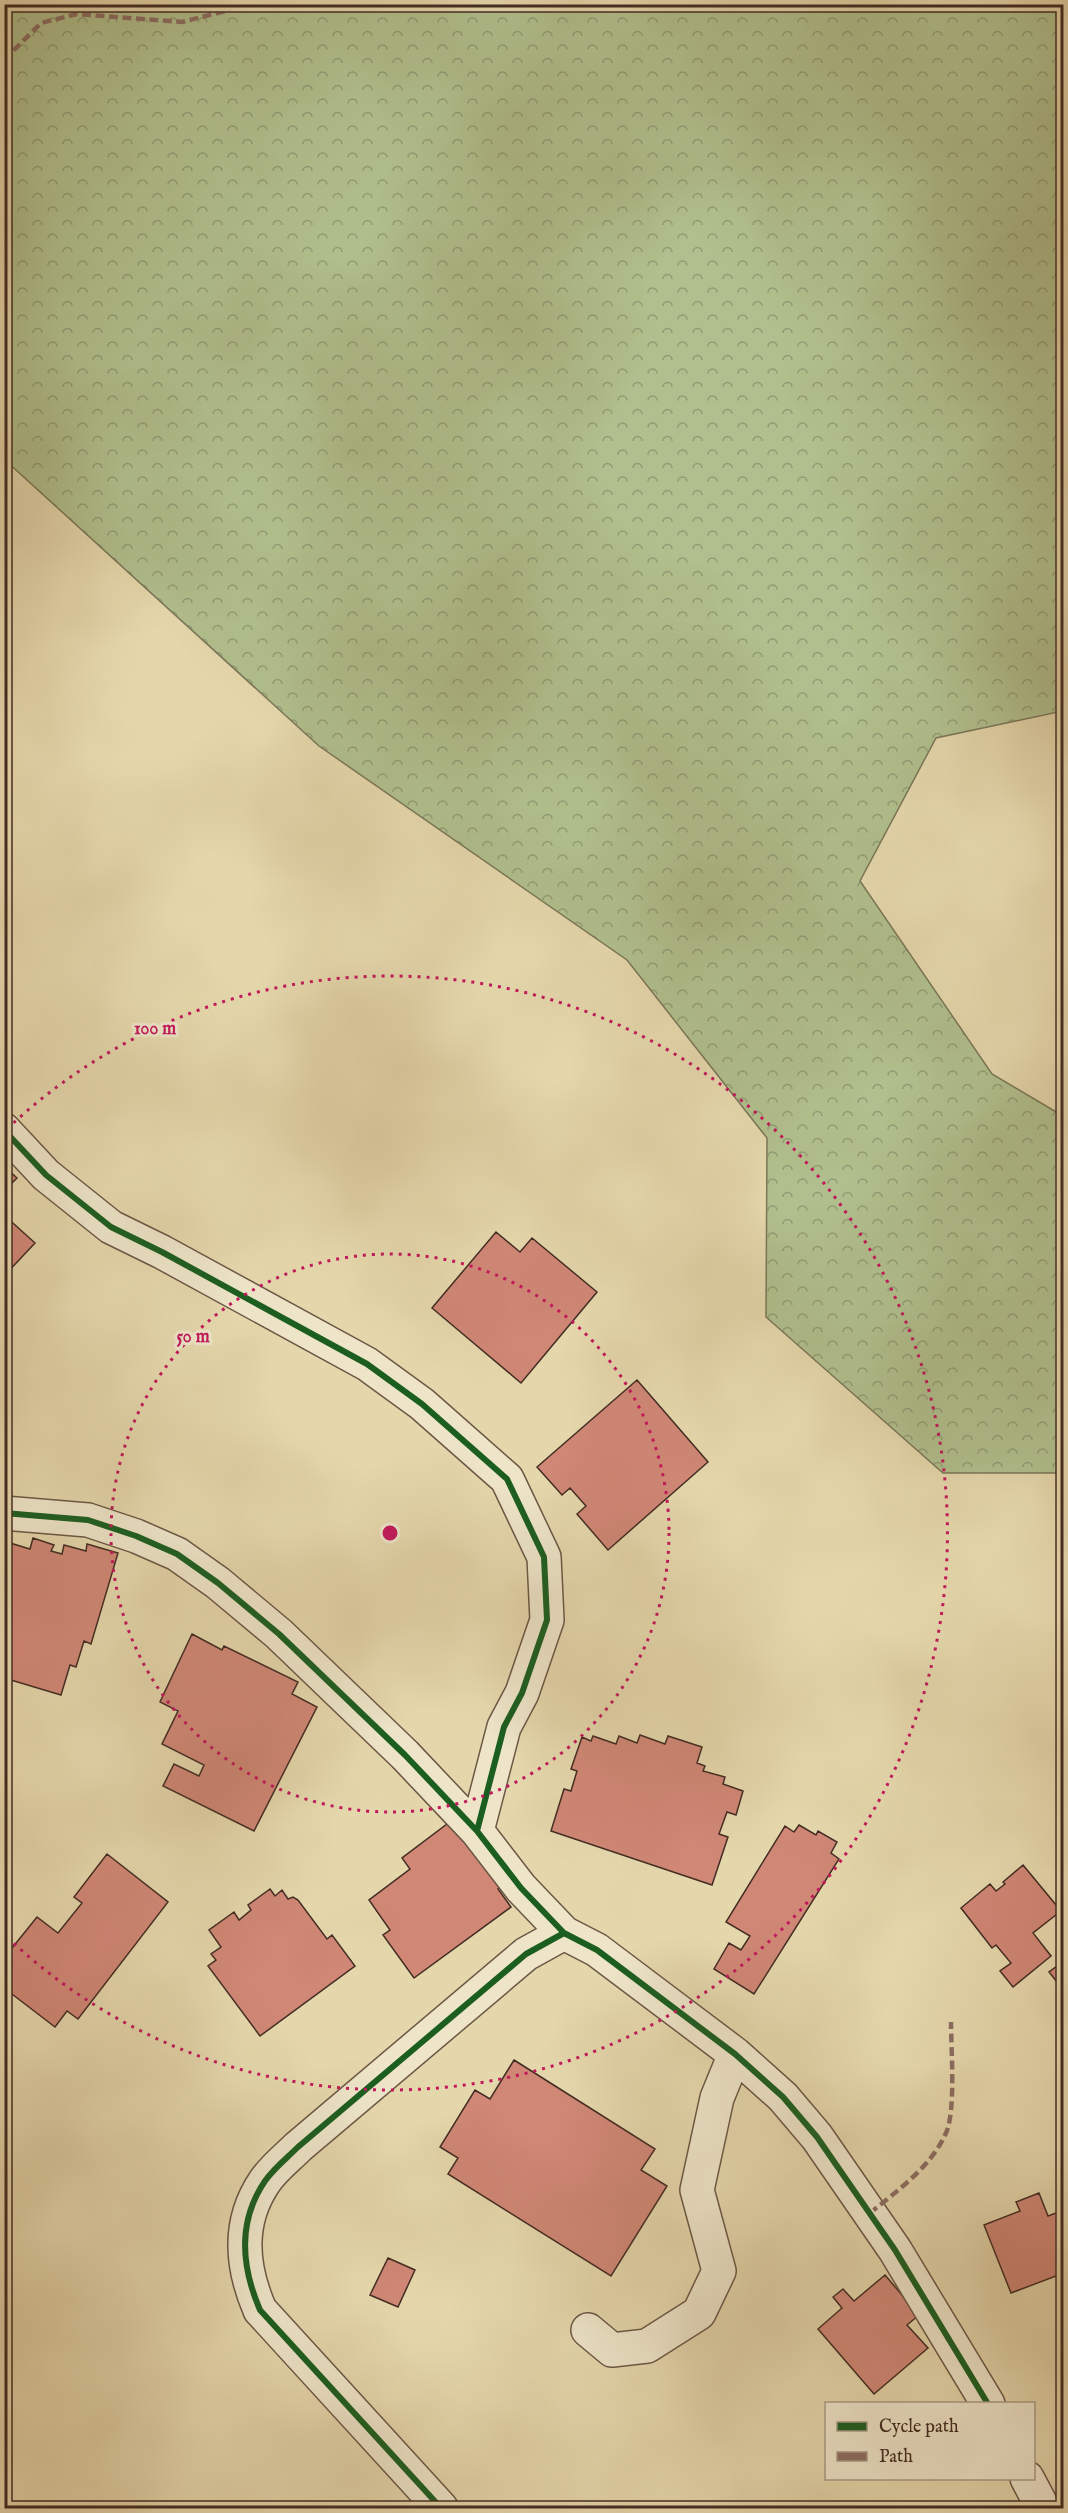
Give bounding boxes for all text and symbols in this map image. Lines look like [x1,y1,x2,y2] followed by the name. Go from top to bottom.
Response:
[134,1018,176,1041] text: 100 m
[176,1326,210,1349] text: 50 m
[380,1523,400,1543] centre of rings
[825,2402,1035,2480] legend
[879,2416,959,2439] text: Cycle path
[879,2446,913,2469] text: Path

